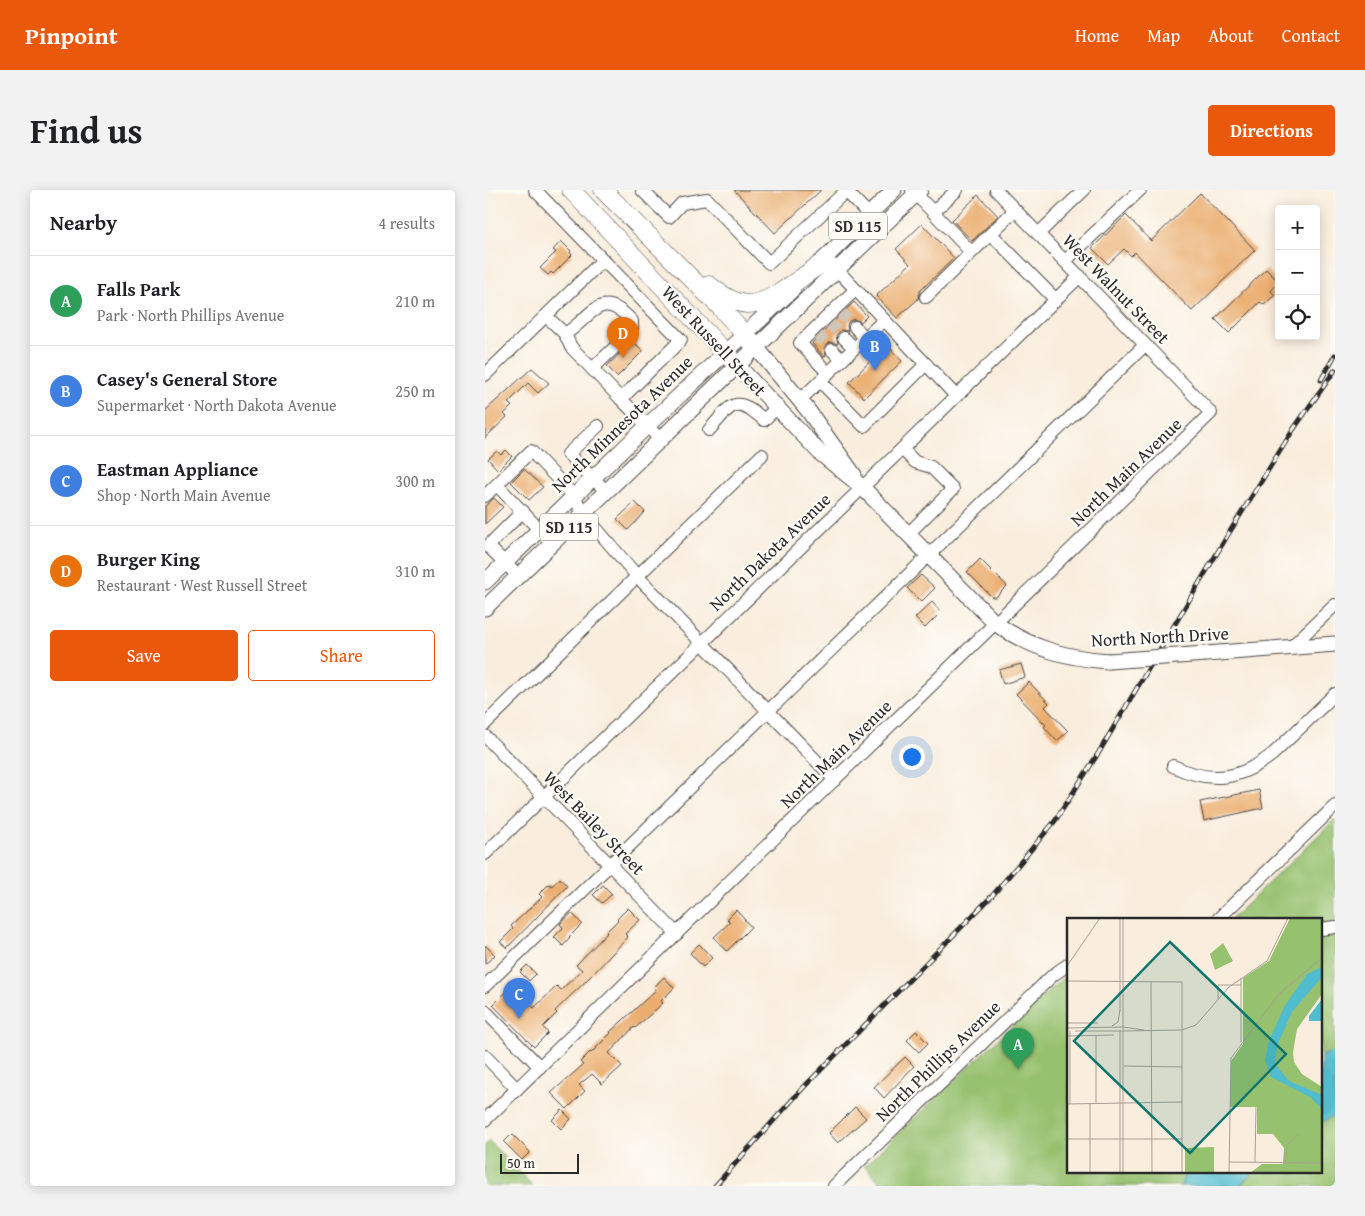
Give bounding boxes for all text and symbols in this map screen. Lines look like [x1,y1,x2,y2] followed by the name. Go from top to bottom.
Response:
[25,18,118,53] text: Pinpoint
[1075,22,1119,49] text: Home
[1147,22,1180,49] text: Map
[1208,22,1254,49] text: About
[1282,22,1340,49] text: Contact
[30,105,143,156] text: Find us
[1208,105,1335,156] button: Directions
[1275,205,1320,340] map controls
[1275,205,1320,250] button: +
[50,207,117,238] text: Nearby
[378,211,435,235] text: 4 results
[829,212,887,240] road number: SD 115
[1057,227,1177,350] street label: West Walnut Street
[1275,250,1320,295] button: −
[97,275,180,303] text: Falls Park
[656,279,773,403] street label: West Russell Street
[61,289,71,313] text: A
[395,289,435,313] text: 210 m
[1275,295,1320,340] button: locate
[97,303,284,327] text: Park · North Phillips Avenue
[607,317,639,358] pin: D
[859,330,891,371] pin: B
[545,349,699,499] street label: North Minnesota Avenue
[97,365,277,393] text: Casey's General Store
[61,379,71,403] text: B
[395,379,435,403] text: 250 m
[97,393,337,417] text: Supermarket · North Dakota Avenue
[1064,411,1188,532] street label: North Main Avenue
[97,455,258,483] text: Eastman Appliance
[61,469,71,493] text: C
[395,469,435,493] text: 300 m
[97,483,271,507] text: Shop · North Main Avenue
[703,486,837,617] street label: North Dakota Avenue
[540,514,598,541] road number: SD 115
[97,545,200,573] text: Burger King
[61,559,71,583] text: D
[395,559,435,583] text: 310 m
[97,573,307,597] text: Restaurant · West Russell Street
[1090,619,1230,654] street label: North North Drive
[50,630,238,681] button: Save
[248,630,435,681] button: Share
[774,693,898,814] street label: North Main Avenue
[899,744,925,770] your location
[537,764,652,881] street label: West Bailey Street
[1067,918,1323,1174] inset map
[503,978,535,1019] pin: C
[869,994,1006,1128] street label: North Phillips Avenue
[1002,1028,1034,1069] pin: A
[500,1151,579,1174] scale bar
[507,1153,535,1173] text: 50 m

